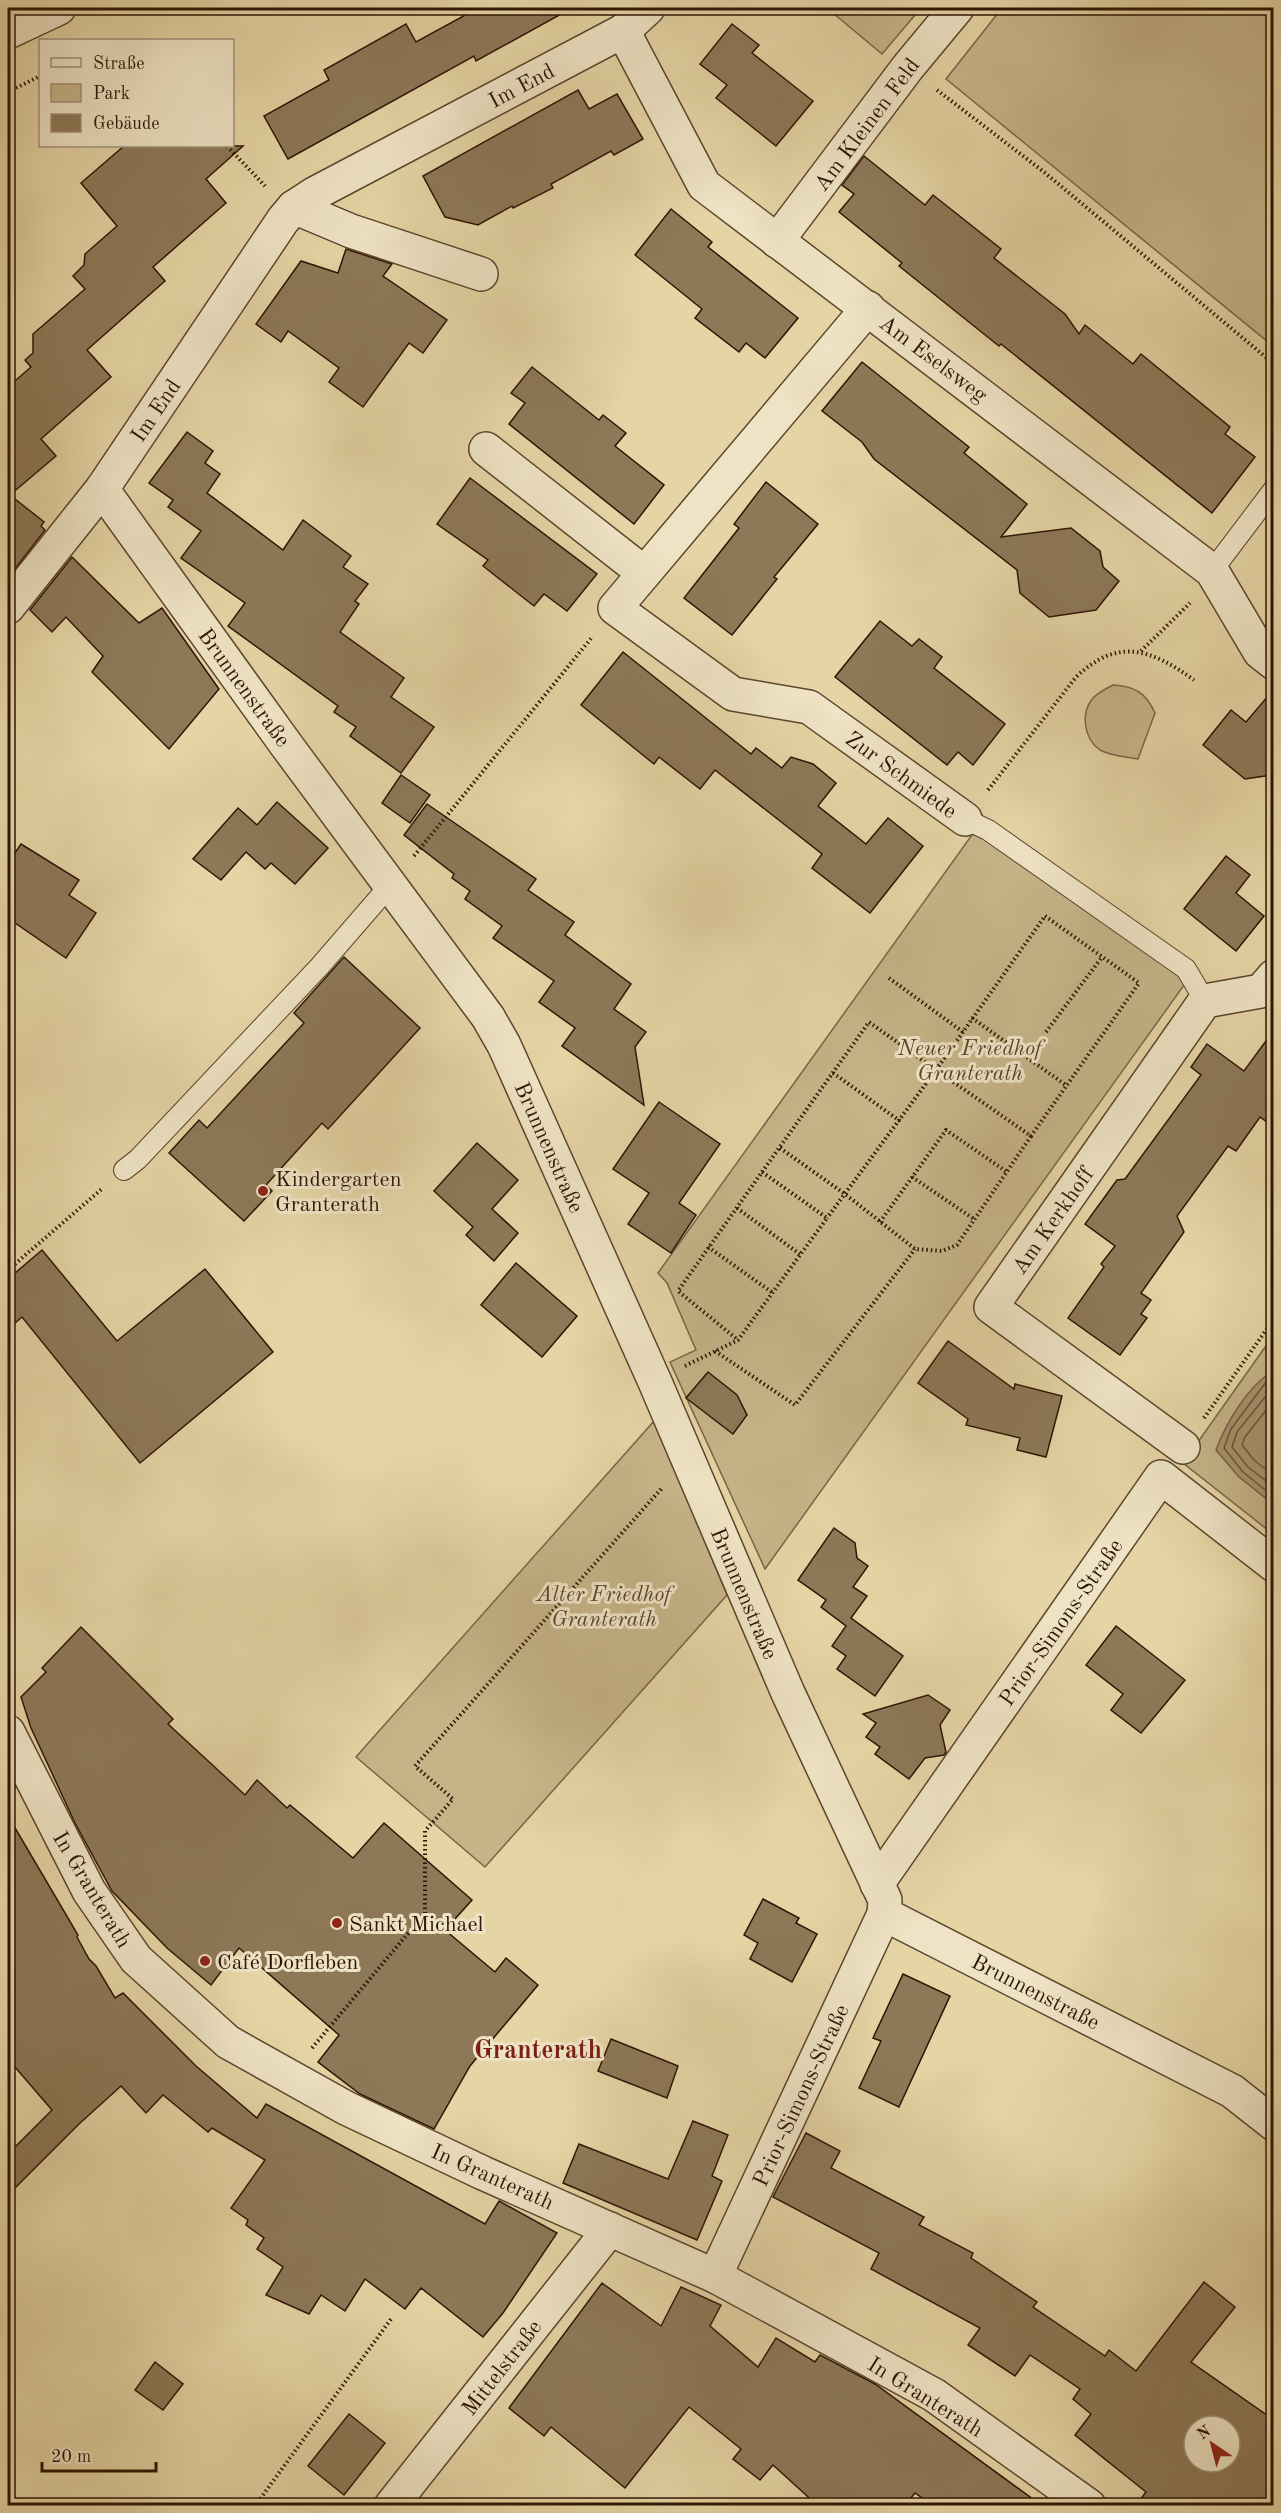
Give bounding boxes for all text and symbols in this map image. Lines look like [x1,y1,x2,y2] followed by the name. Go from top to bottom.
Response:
[39,39,234,147] legend
[93,55,144,73] text: Straße
[811,55,925,196] street label: Am Kleinen Feld
[485,60,558,113] street label: Im End
[93,85,130,103] text: Park
[93,115,160,133] text: Gebäude
[875,312,991,407] street label: Am Eselsweg
[128,376,186,447] street label: Im End
[193,625,294,751] street label: Brunnenstraße
[841,728,961,823] street label: Zur Schmiede
[897,1038,1046,1085] park label: Neuer Friedhof Granterath
[510,1079,587,1216] street label: Brunnenstraße
[1009,1163,1099,1279] street label: Am Kerkhoff
[275,1169,402,1216] place label: Kindergarten Granterath
[256,1184,270,1198] marker: Kindergarten Granterath
[706,1525,781,1663] street label: Brunnenstraße
[996,1536,1128,1711] street label: Prior-Simons-Straße
[536,1584,675,1631] park label: Alter Friedhof Granterath
[48,1828,135,1952] street label: In Granterath
[349,1914,484,1936] place label: Sankt Michael
[330,1916,344,1930] marker: Sankt Michael
[967,1951,1103,2034] street label: Brunnenstraße
[217,1952,358,1974] place label: Café Dorfleben
[198,1954,212,1968] marker: Café Dorfleben
[750,2001,854,2190] street label: Prior-Simons-Straße
[474,2038,602,2064] district label: Granterath
[428,2141,557,2215] street label: In Granterath
[459,2316,547,2420] street label: Mittelstraße
[863,2353,987,2442] street label: In Granterath
[1182,2414,1242,2474] north arrow
[1195,2423,1215,2443] text: N
[42,2435,156,2473] scale bar
[51,2448,91,2466] text: 20 m

